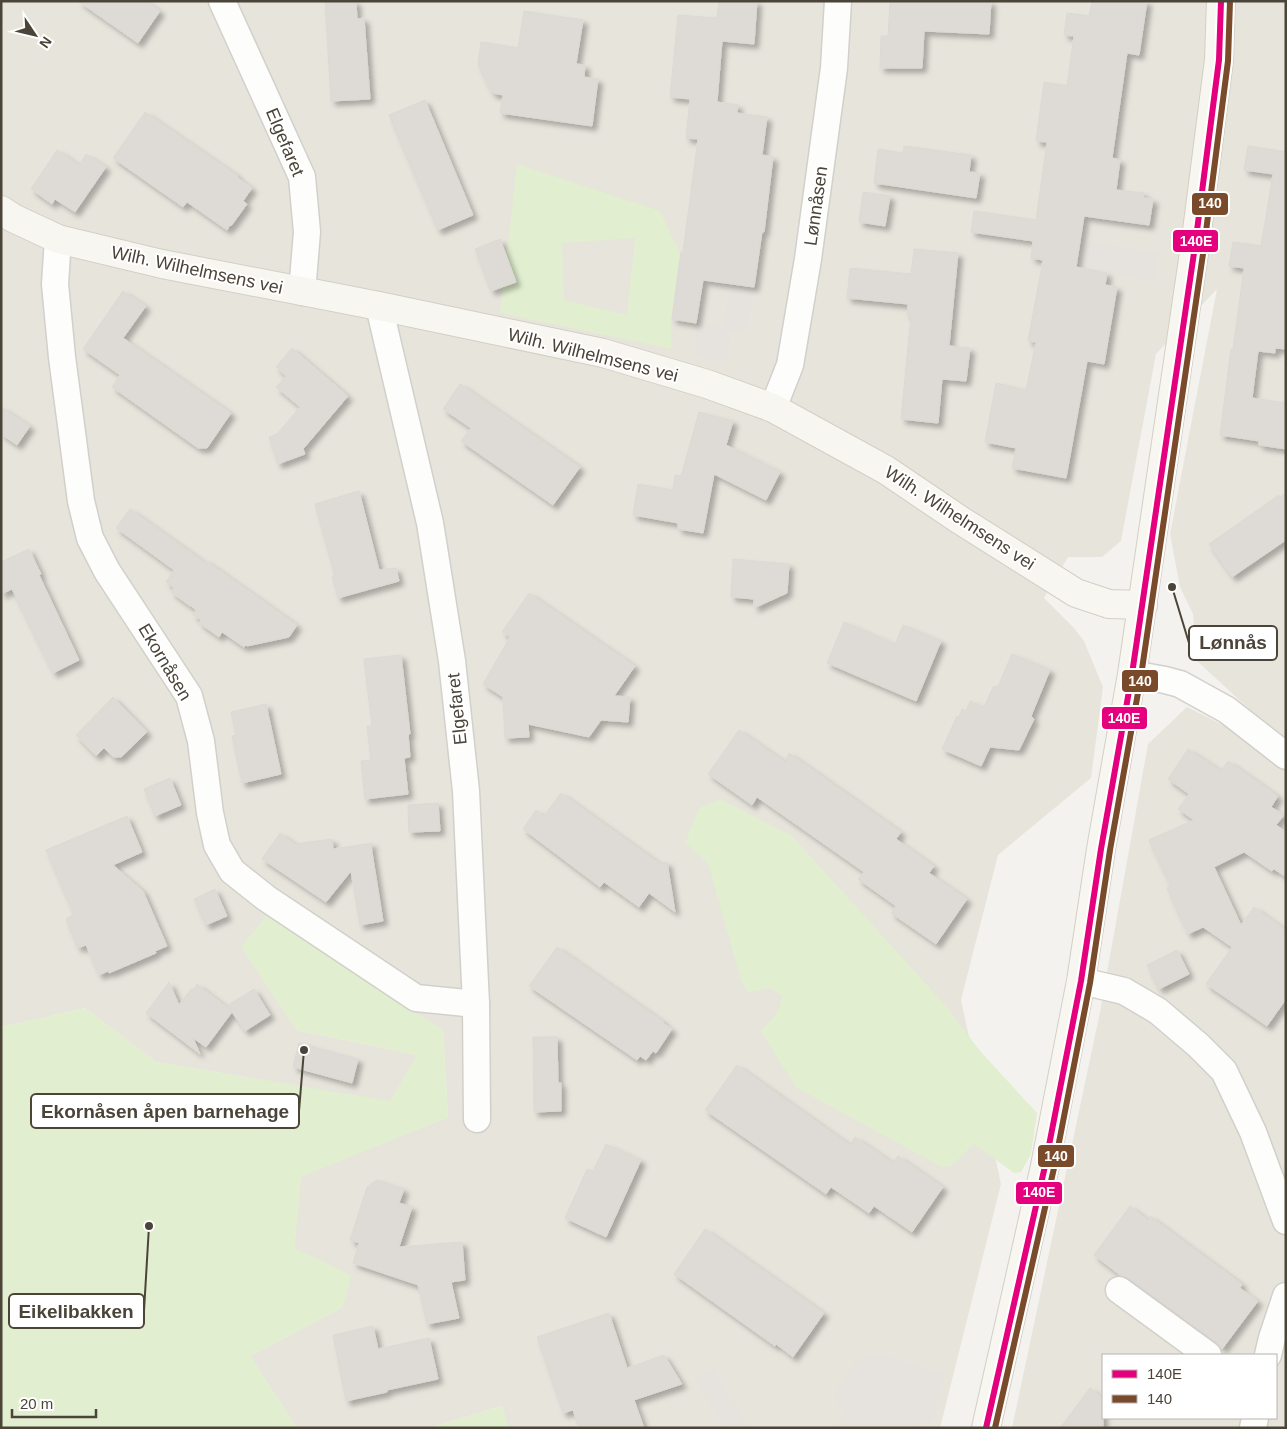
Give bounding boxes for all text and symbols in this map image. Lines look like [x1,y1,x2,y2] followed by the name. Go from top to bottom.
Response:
[10,10,60,60] north arrow
[36,34,55,51] text: N
[262,105,308,179] street label: Elgefaret
[801,165,831,247] street label: Lønnåsen
[1191,192,1229,216] line badge: 140
[1198,195,1222,211] text: 140
[1172,229,1219,253] line badge: 140E
[1180,233,1212,249] text: 140E
[109,242,285,298] street label: Wilh. Wilhelmsens vei
[506,324,680,386] street label: Wilh. Wilhelmsens vei
[881,462,1039,574] street label: Wilh. Wilhelmsens vei
[134,620,196,704] street label: Ekornåsen
[1189,626,1277,660] callout: Lønnås
[1199,632,1267,653] text: Lønnås
[1121,669,1159,693] line badge: 140
[443,672,471,746] street label: Elgefaret
[1128,673,1152,689] text: 140
[1101,706,1148,730] line badge: 140E
[1108,710,1140,726] text: 140E
[31,1094,299,1128] callout: Ekornåsen åpen barnehage
[41,1101,289,1122] text: Ekornåsen åpen barnehage
[1037,1144,1075,1168] line badge: 140
[1044,1148,1068,1164] text: 140
[1015,1181,1063,1205] line badge: 140E
[1023,1184,1055,1200] text: 140E
[9,1294,144,1328] callout: Eikelibakken
[18,1301,134,1322] text: Eikelibakken
[1102,1354,1277,1419] legend
[1147,1365,1182,1382] text: 140E
[12,1386,96,1418] scale bar
[1147,1390,1172,1407] text: 140
[20,1395,53,1412] text: 20 m

